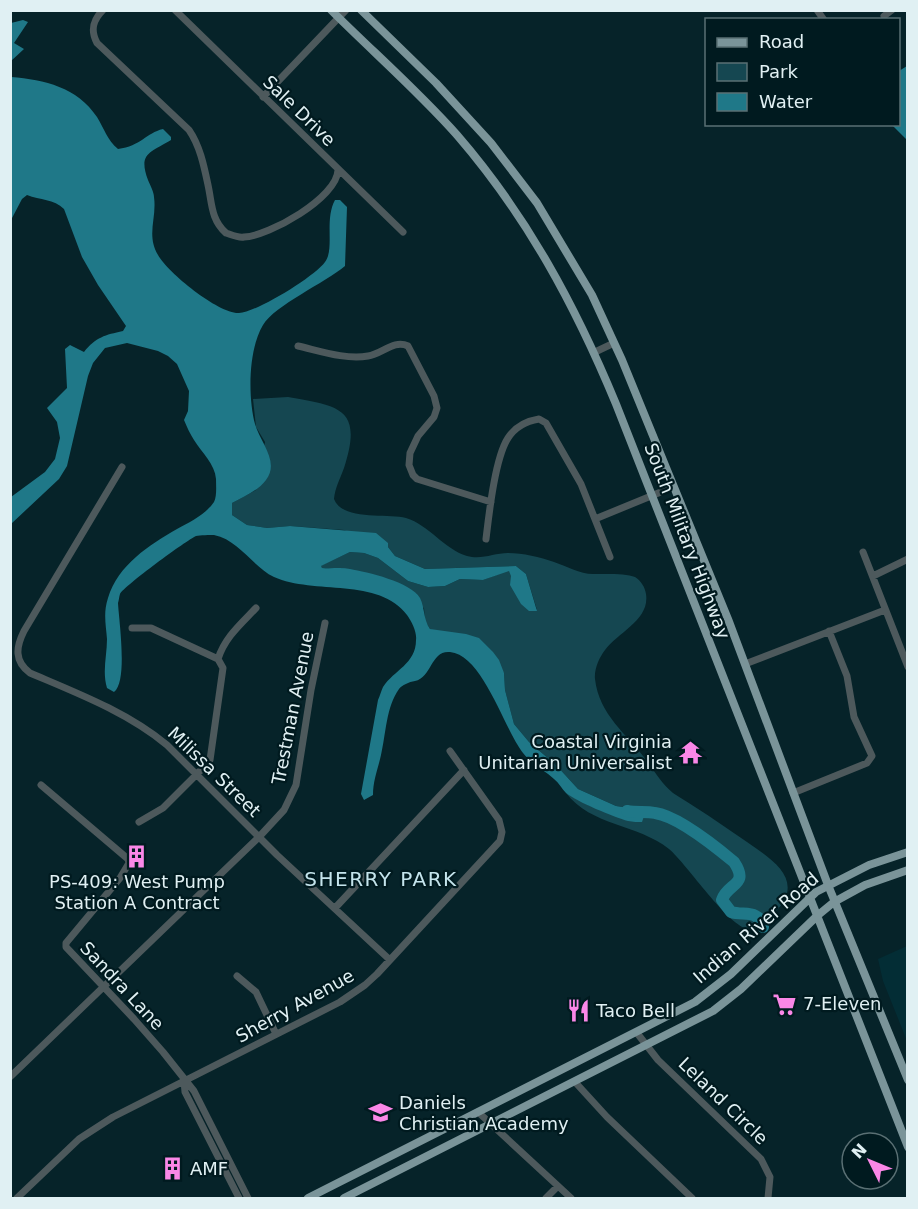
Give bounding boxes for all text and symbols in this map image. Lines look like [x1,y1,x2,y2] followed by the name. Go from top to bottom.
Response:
[705,18,900,126] legend
[759,31,804,52] text: Road
[759,61,798,82] text: Park
[259,71,340,150] street label: Sale Drive
[759,91,813,112] text: Water
[640,440,735,642] street label: South Military Highway
[267,630,318,787] street label: Trestman Avenue
[164,722,265,821] street label: Milissa Street
[478,731,672,773] place label: Coastal Virginia Unitarian Universalist
[677,739,703,765] temple icon: Coastal Virginia Unitarian Universalist
[124,843,150,869] building icon: PS-409: West Pump Station A Contract
[304,867,458,891] district label: SHERRY PARK
[689,868,822,988] street label: Indian River Road
[49,871,225,913] place label: PS-409: West Pump Station A Contract
[76,937,169,1034] street label: Sandra Lane
[232,964,357,1047] street label: Sherry Avenue
[772,991,798,1017] supermarket icon: 7-Eleven
[803,993,882,1014] place label: 7-Eleven
[565,998,591,1024] restaurant icon: Taco Bell
[595,1000,675,1021] place label: Taco Bell
[674,1053,772,1148] street label: Leland Circle
[399,1092,569,1134] place label: Daniels Christian Academy
[368,1100,394,1126] school or university icon: Daniels Christian Academy
[840,1131,900,1191] north arrow
[848,1140,871,1162] text: N
[159,1156,185,1182] building icon: AMF
[190,1158,228,1179] place label: AMF

